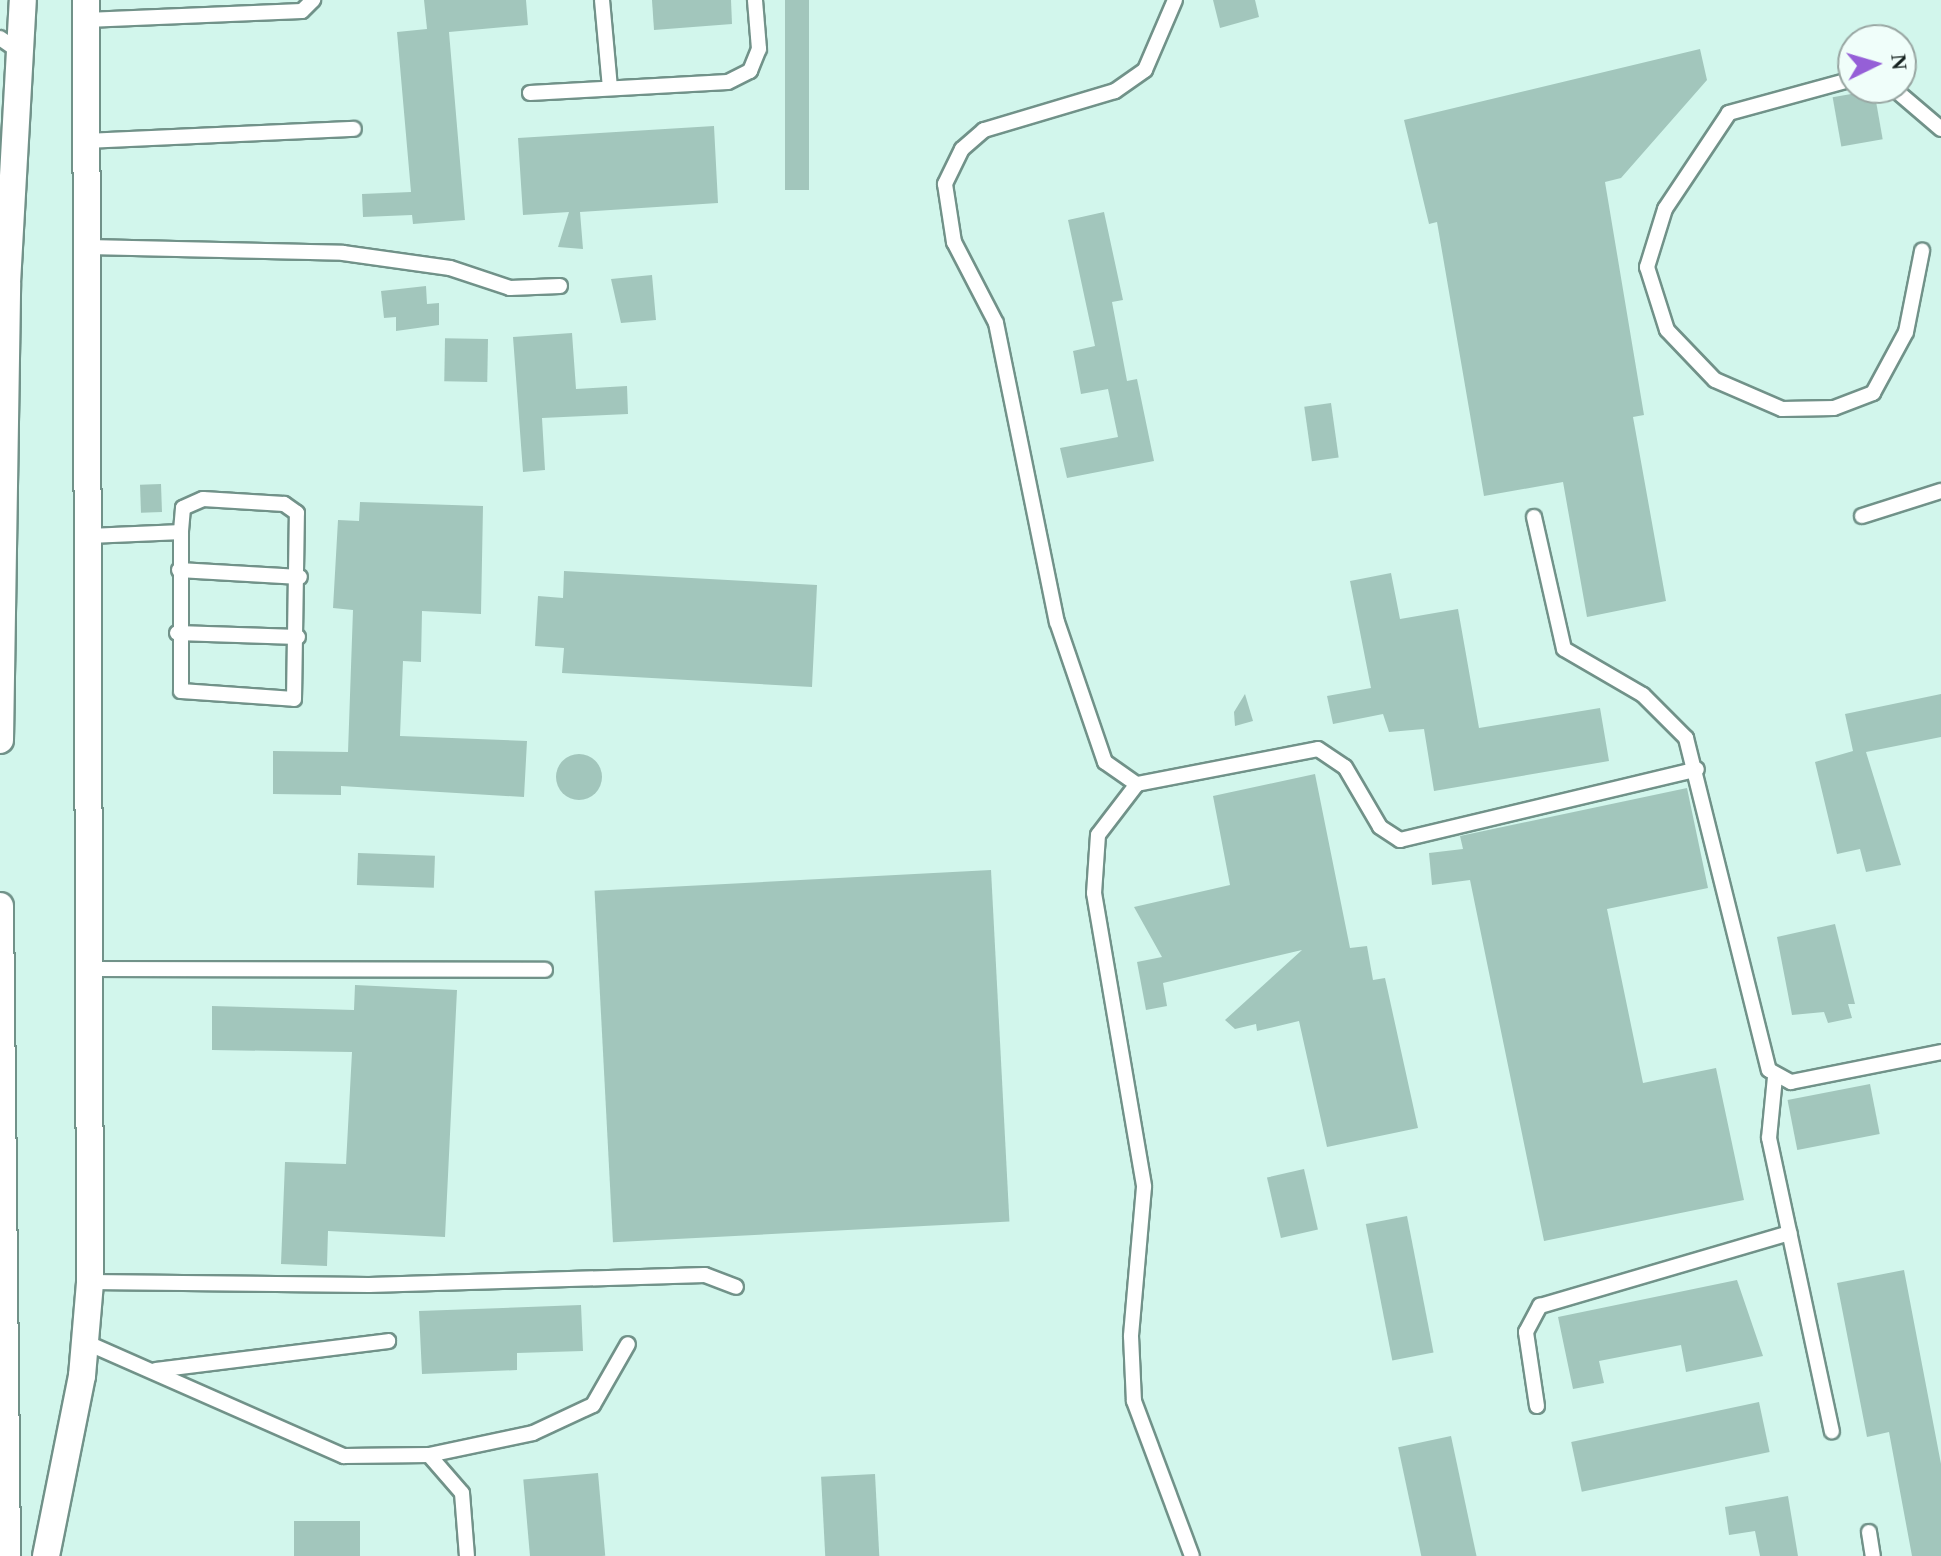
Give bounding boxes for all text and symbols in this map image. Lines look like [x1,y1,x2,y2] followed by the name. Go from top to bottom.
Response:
[1837,24,1917,104] north arrow
[1886,53,1913,71] text: N

